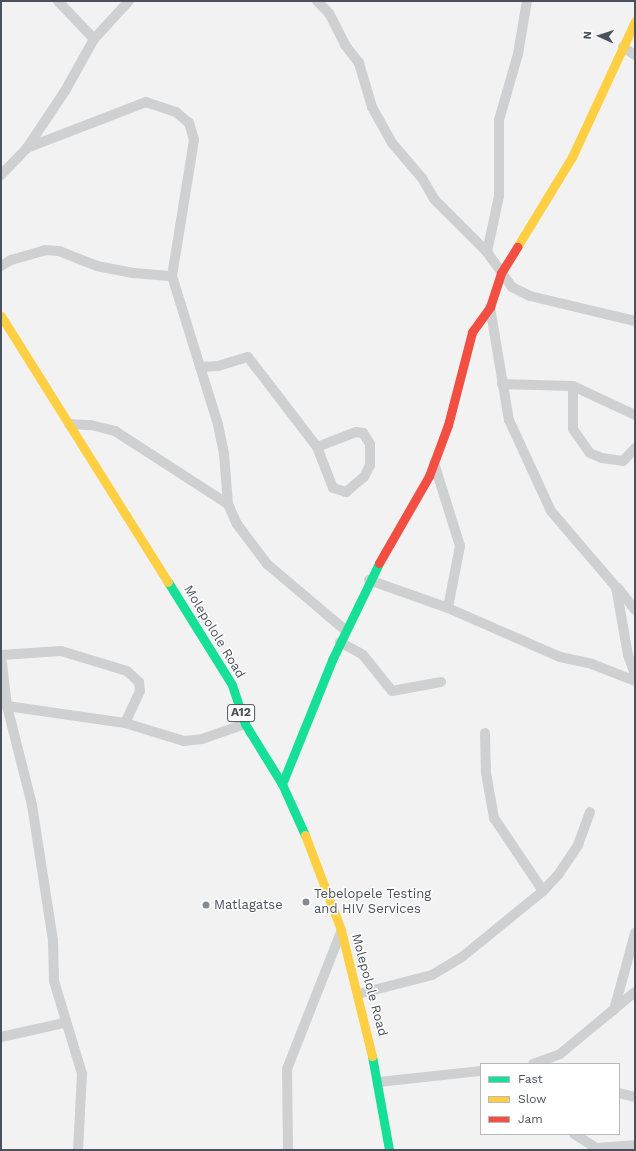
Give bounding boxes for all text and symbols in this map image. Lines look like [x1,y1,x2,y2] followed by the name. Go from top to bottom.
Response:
[580,16,620,56] north arrow
[581,31,594,40] text: N
[180,583,248,681] street label: Molepolole Road
[227,703,255,723] road number: A12
[314,887,432,918] place label: Tebelopele Testing and HIV Services
[214,897,283,913] place label: Matlagatse
[301,897,311,907] marker: Tebelopele Testing and HIV Services
[201,900,211,910] marker: Matlagatse
[348,932,390,1038] street label: Molepolole Road
[480,1063,620,1135] legend
[518,1072,543,1086] text: Fast
[518,1092,546,1106] text: Slow
[518,1112,543,1126] text: Jam

